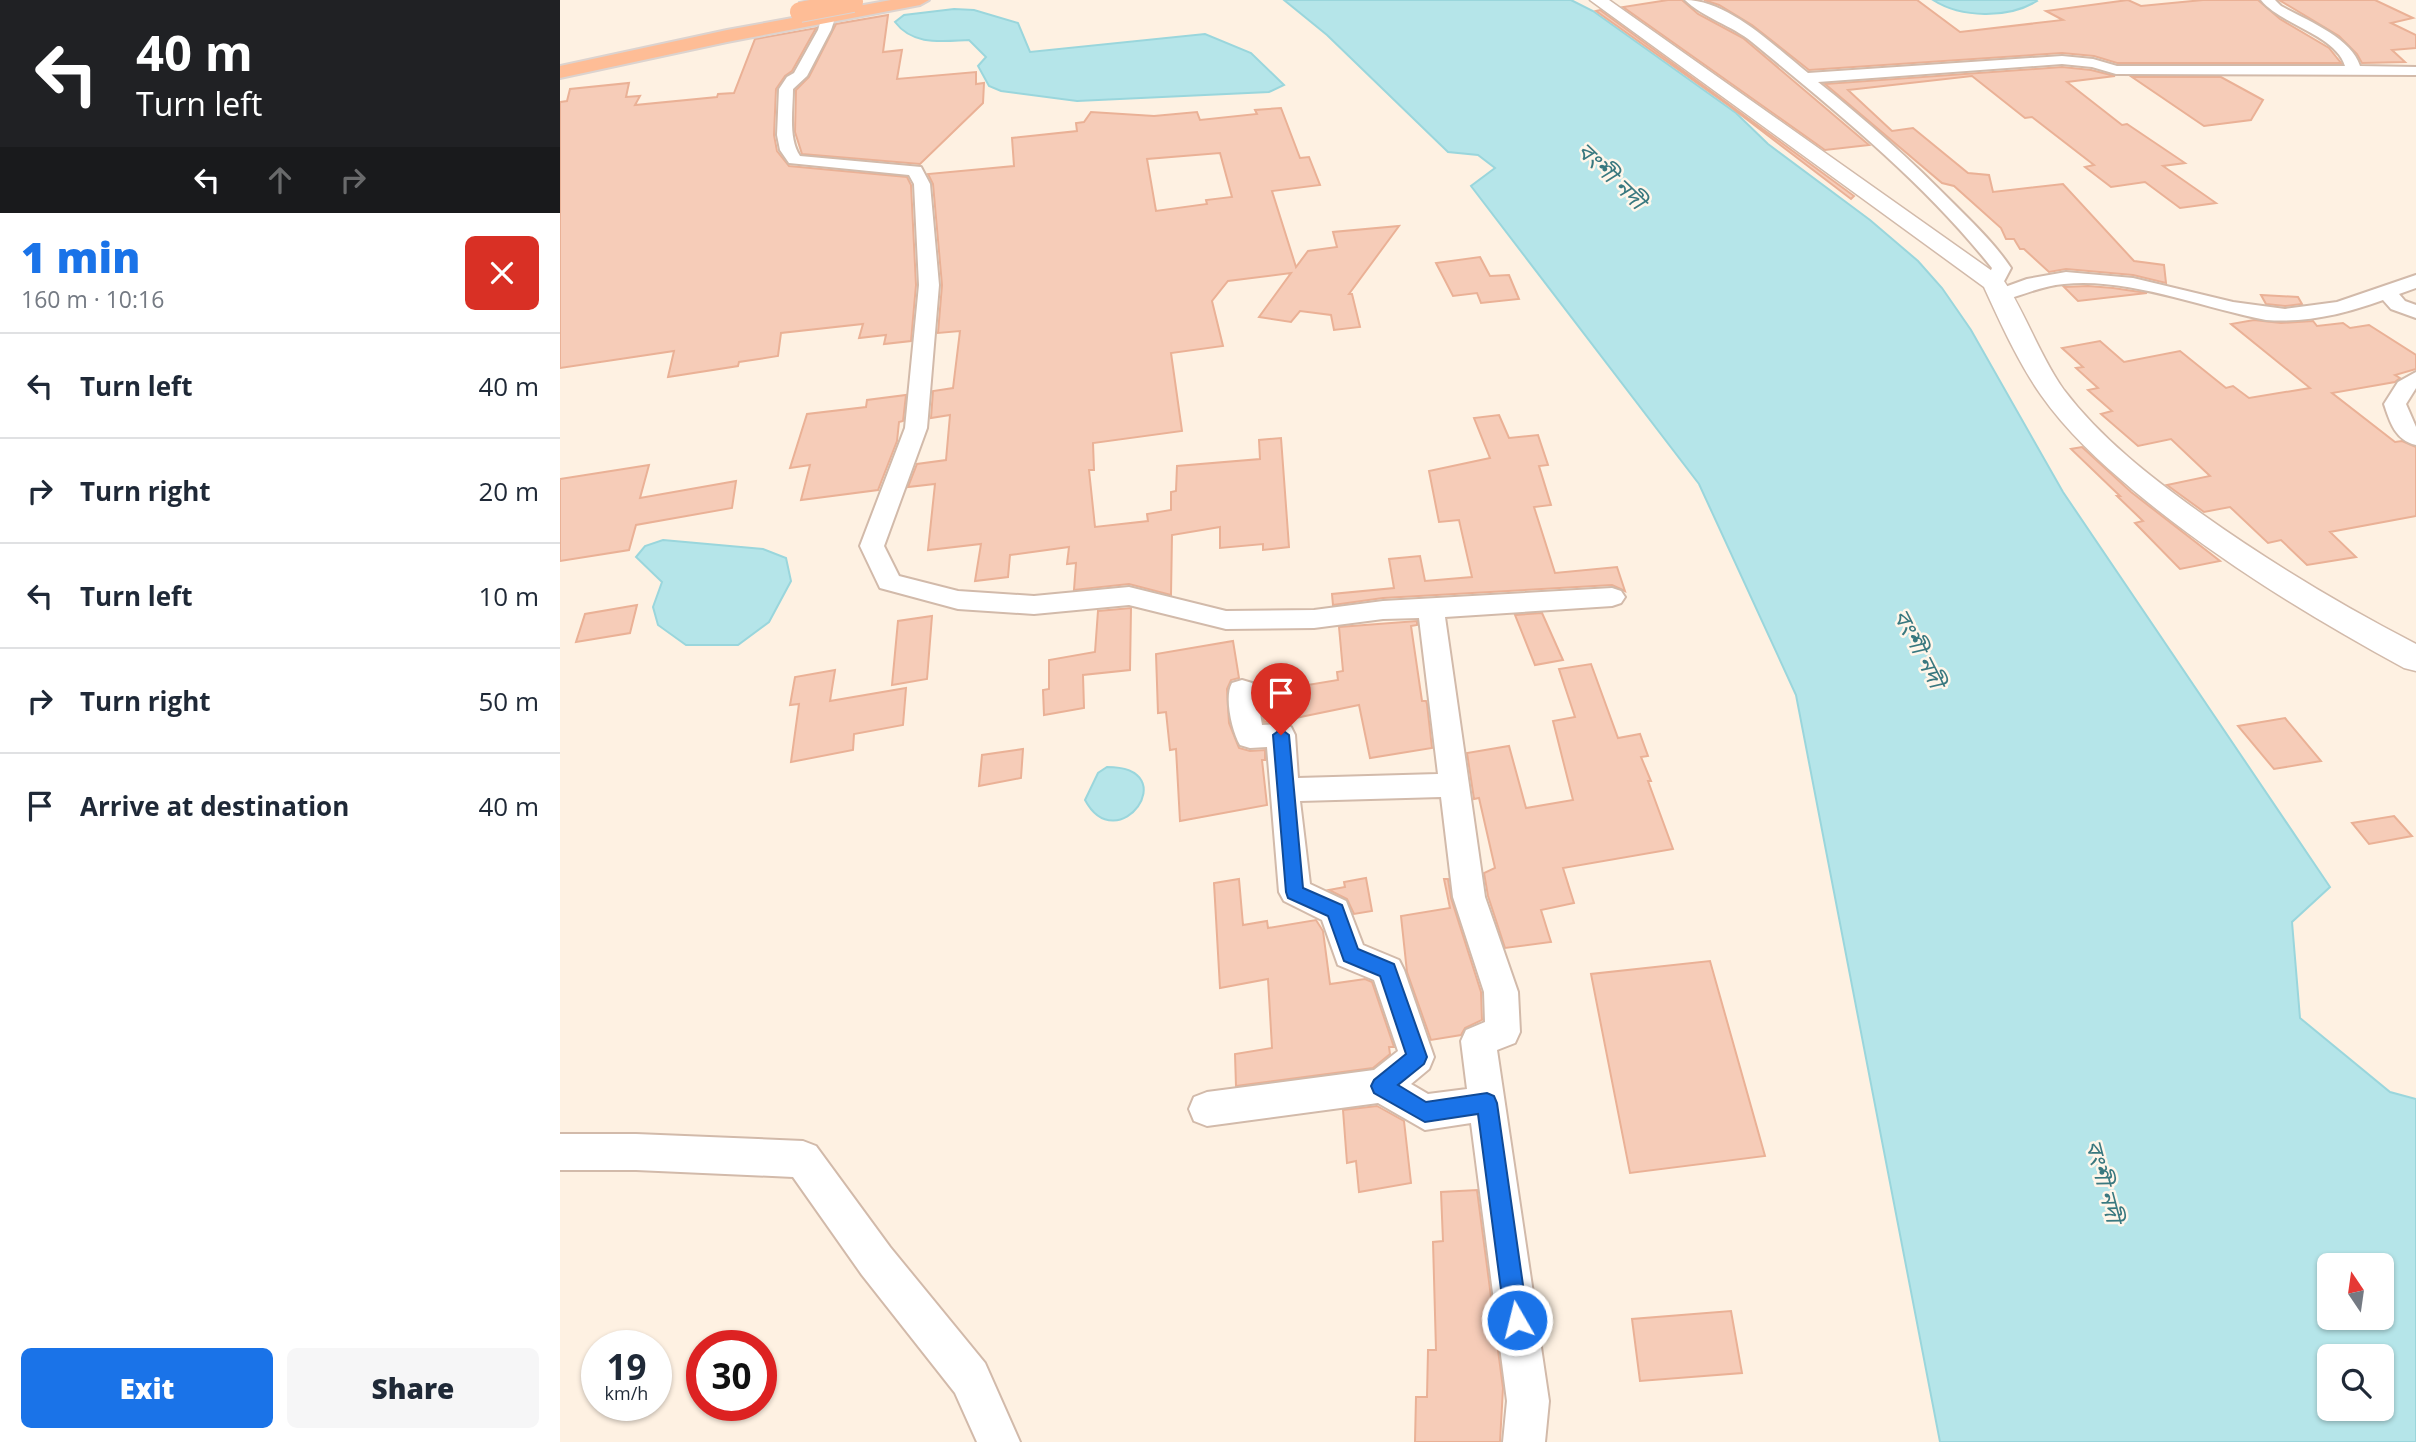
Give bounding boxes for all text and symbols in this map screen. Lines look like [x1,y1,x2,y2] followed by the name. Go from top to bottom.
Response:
[136,19,253,85] text: 40 m
[21,28,112,119] icon: left
[136,82,262,125] text: Turn left
[1571,134,1656,218] water label: বংশী নদী
[188,161,226,199] icon: left
[261,161,299,199] icon: ahead
[334,161,372,199] icon: right
[21,228,140,285] text: 1 min
[465,236,539,310] button: close
[21,283,164,315] text: 160 m · 10:16
[21,367,59,405] icon: left
[80,368,192,404] text: Turn left
[478,368,539,404] text: 40 m
[21,472,59,510] icon: right
[80,473,211,509] text: Turn right
[478,473,539,509] text: 20 m
[21,577,59,615] icon: left
[80,578,192,614] text: Turn left
[478,578,539,614] text: 10 m
[1887,603,1955,696] water label: বংশী নদী
[1251,663,1311,735] pin
[1262,674,1300,712] icon: arrive
[21,682,59,720] icon: right
[80,683,211,719] text: Turn right
[478,683,539,719] text: 50 m
[21,787,59,825] icon: arrive
[80,788,349,824] text: Arrive at destination
[478,788,539,824] text: 40 m
[2079,1136,2132,1230] water label: বংশী নদী
[2317,1253,2394,1330] north arrow
[2317,1253,2394,1421] map controls
[1480,1283,1554,1357] position arrow
[686,1330,777,1421] speed limit sign: 30
[606,1343,647,1390] text: 19
[2317,1344,2394,1421] button: search
[21,1348,273,1428] button: Exit
[287,1348,539,1428] button: Share
[605,1381,648,1405] text: km/h

